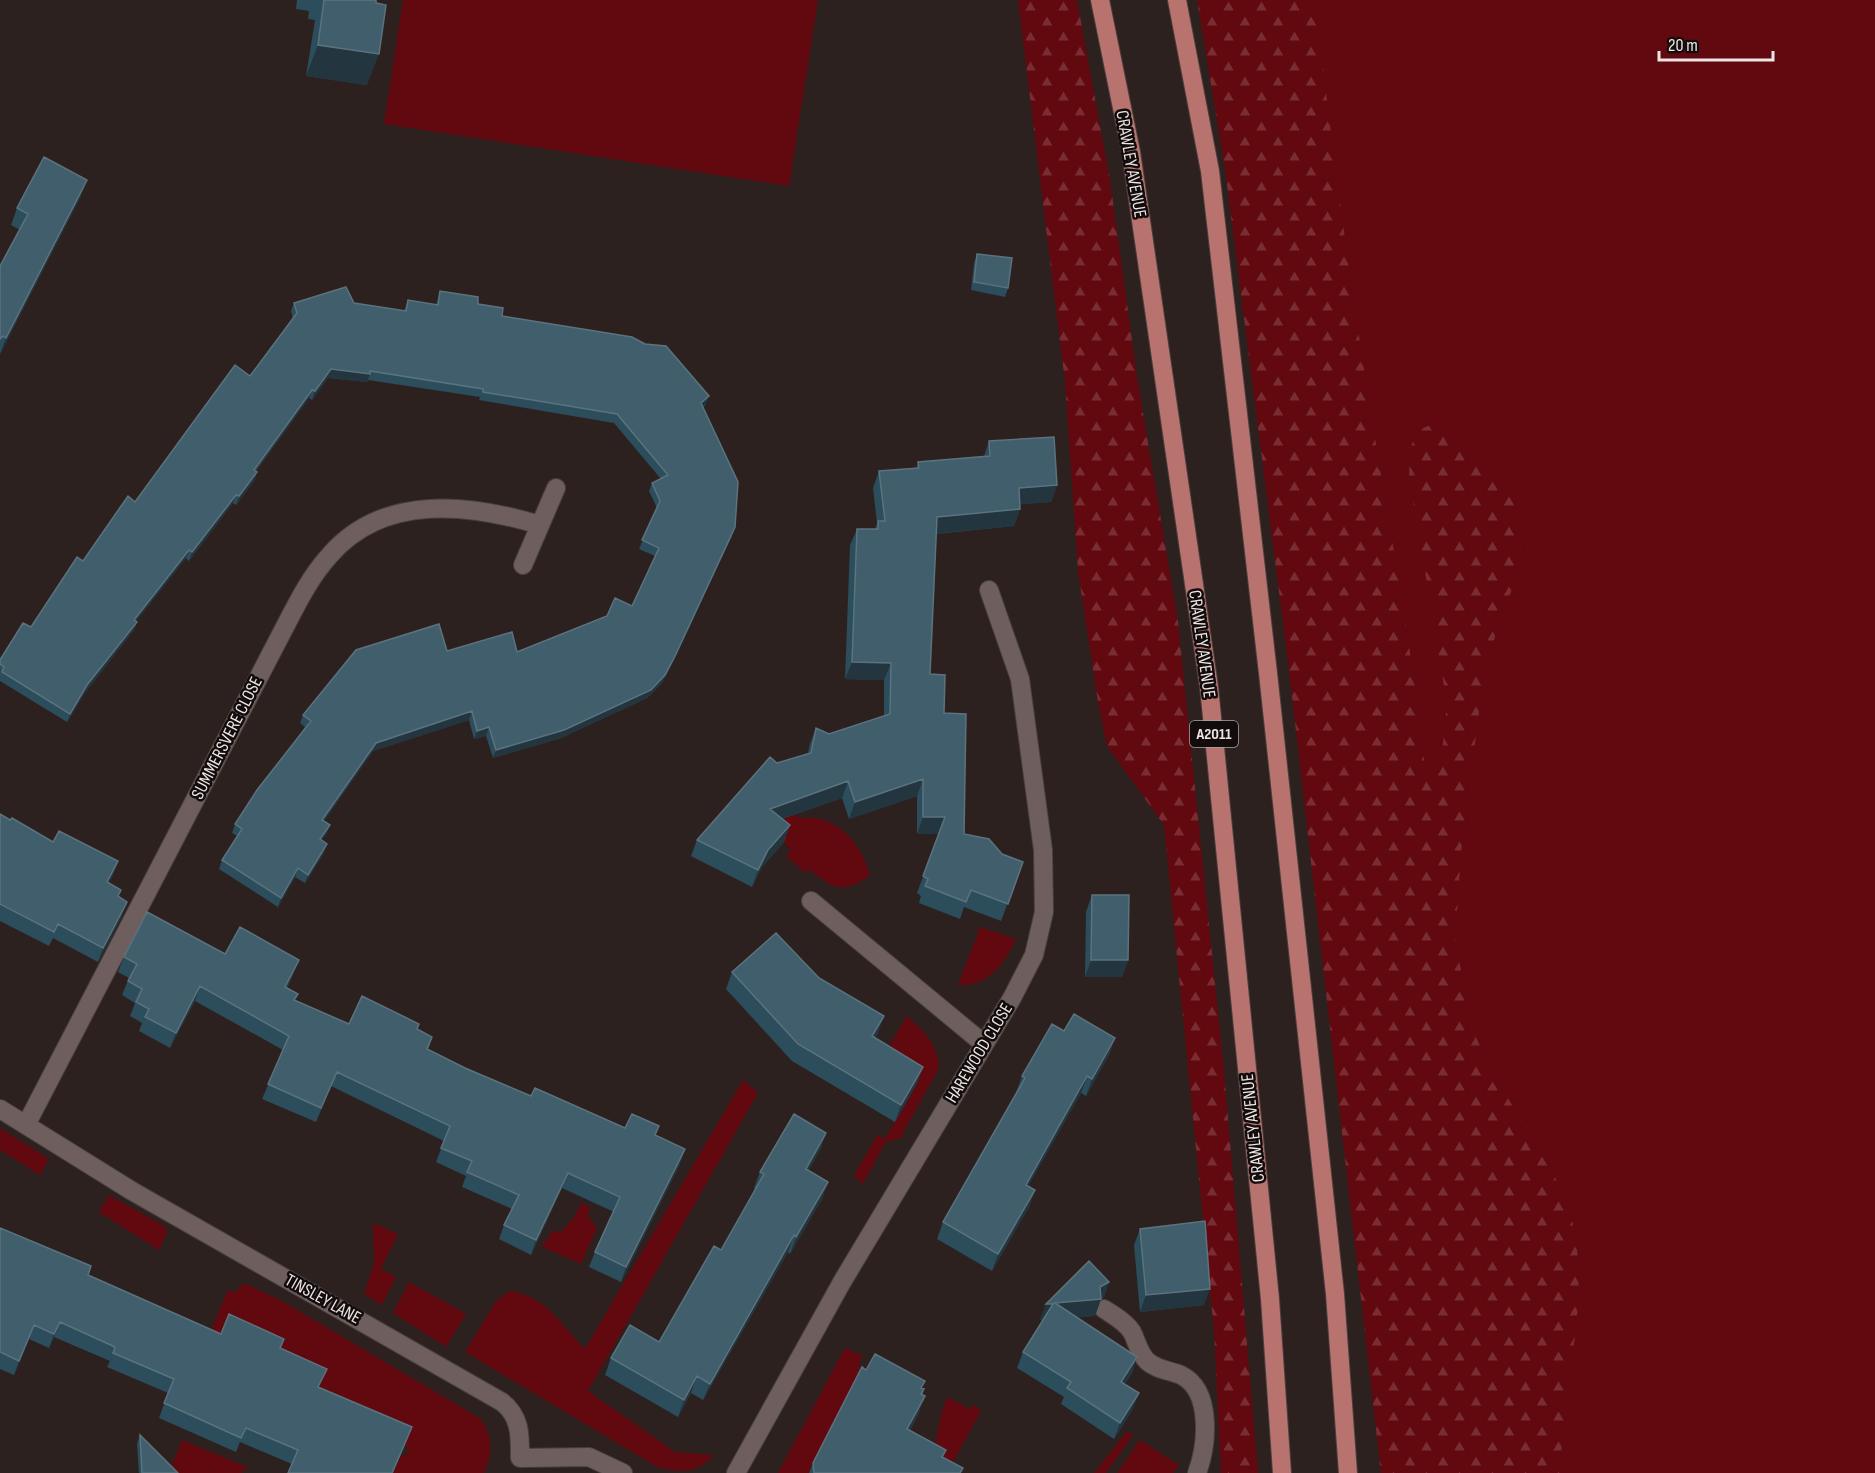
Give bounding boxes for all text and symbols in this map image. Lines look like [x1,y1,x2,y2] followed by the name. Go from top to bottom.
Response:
[1659,24,1773,62] scale bar
[1668,35,1698,56] text: 20 m
[1111,109,1151,219] street label: CRAWLEY AVENUE
[1184,589,1220,699] street label: CRAWLEY AVENUE
[187,673,267,803] street label: SUMMERSVERE CLOSE
[1190,721,1238,747] road number: A2011
[941,999,1017,1107] street label: HAREWOOD CLOSE
[1237,1073,1269,1183] street label: CRAWLEY AVENUE
[281,1270,365,1328] street label: TINSLEY LANE

